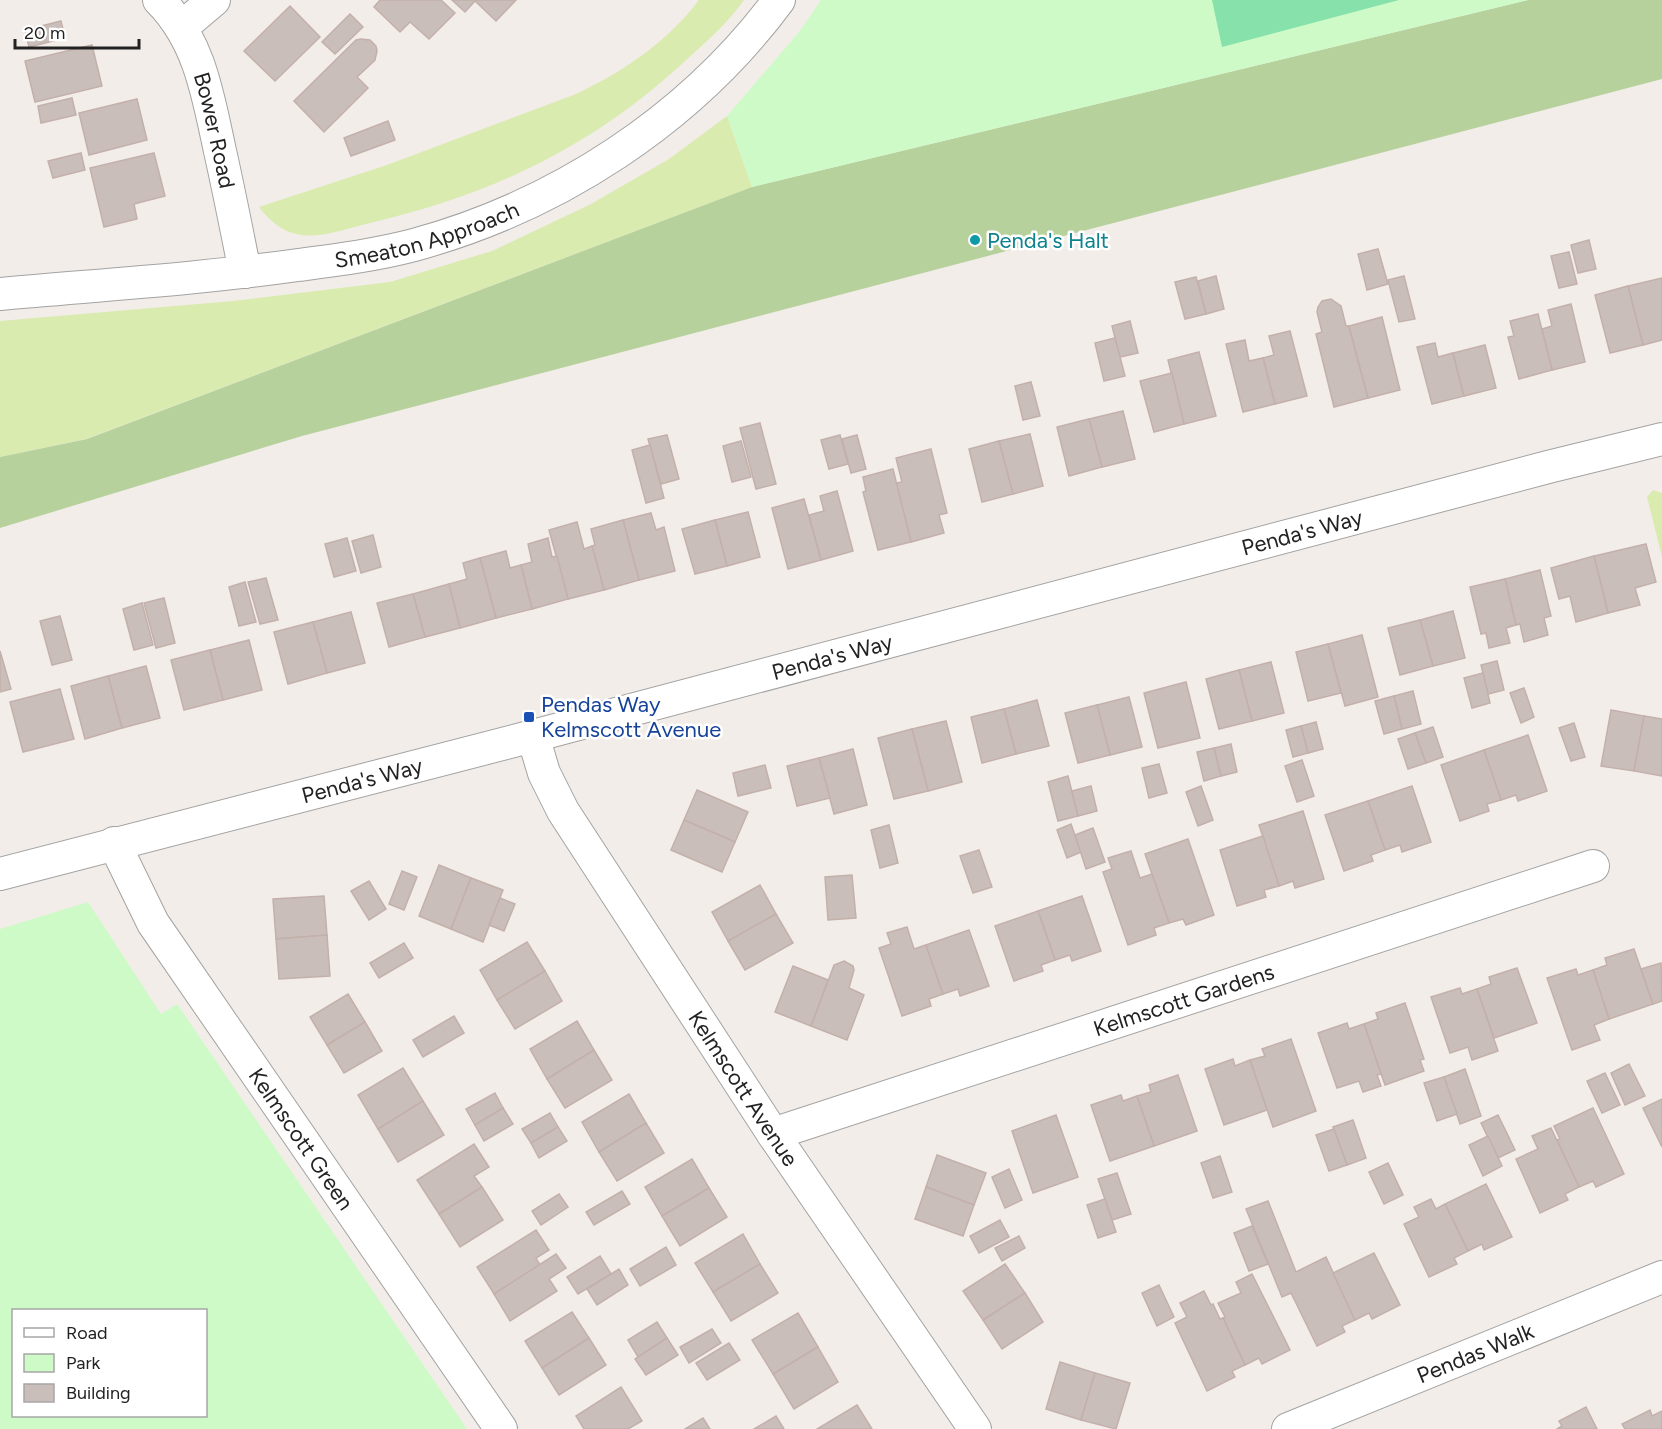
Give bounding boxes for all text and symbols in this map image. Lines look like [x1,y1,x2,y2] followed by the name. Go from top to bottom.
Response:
[15,12,140,50] scale bar
[24,22,65,44] text: 20 m
[188,69,241,191] street label: Bower Road
[333,195,523,273] street label: Smeaton Approach
[987,227,1109,254] place label: Penda's Halt
[968,233,982,247] marker: Penda's Halt
[1239,503,1366,561] street label: Penda's Way
[769,628,896,686] street label: Penda's Way
[541,691,721,743] place label: Pendas Way Kelmscott Avenue
[522,710,536,724] marker: Pendas Way Kelmscott Avenue
[299,752,426,809] street label: Penda's Way
[1090,958,1278,1042] street label: Kelmscott Gardens
[683,1005,804,1171] street label: Kelmscott Avenue
[243,1063,360,1215] street label: Kelmscott Green
[12,1309,207,1417] legend
[1413,1317,1538,1389] street label: Pendas Walk
[66,1322,107,1344] text: Road
[66,1352,101,1374] text: Park
[66,1382,131,1404] text: Building

